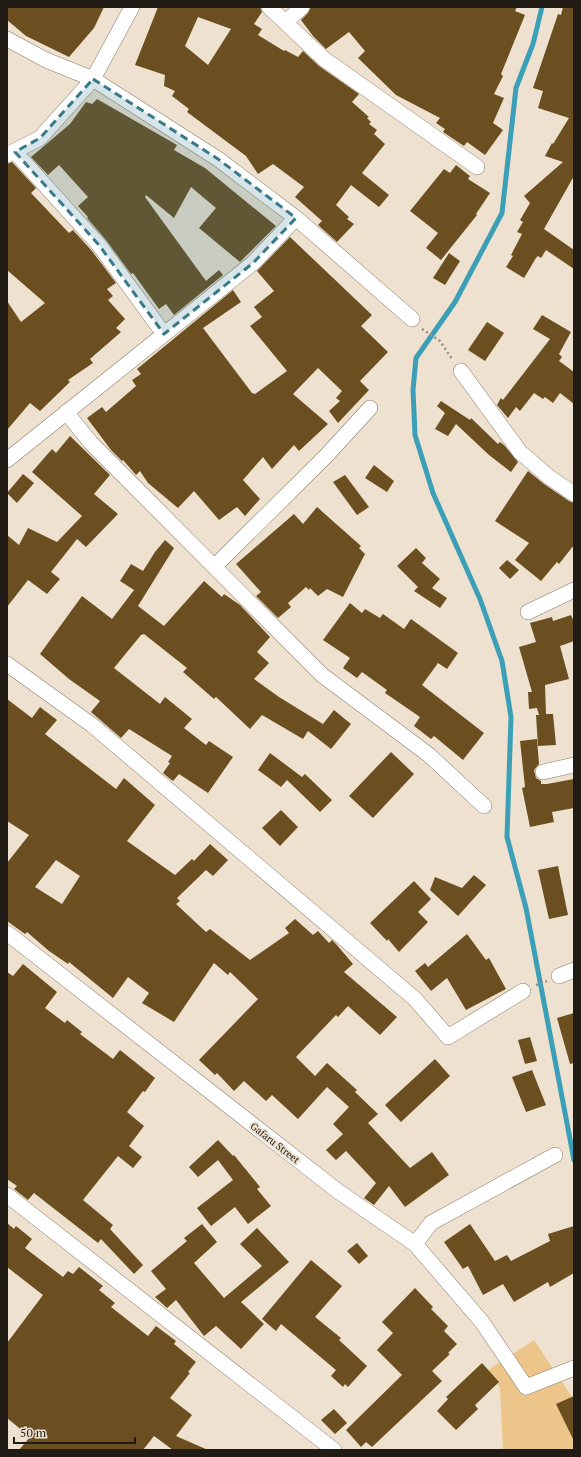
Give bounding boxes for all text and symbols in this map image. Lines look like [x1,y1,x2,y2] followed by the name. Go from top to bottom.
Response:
[248,1120,303,1166] street label: Gafaru Street
[14,1419,135,1445] scale bar
[20,1425,47,1440] text: 50 m

